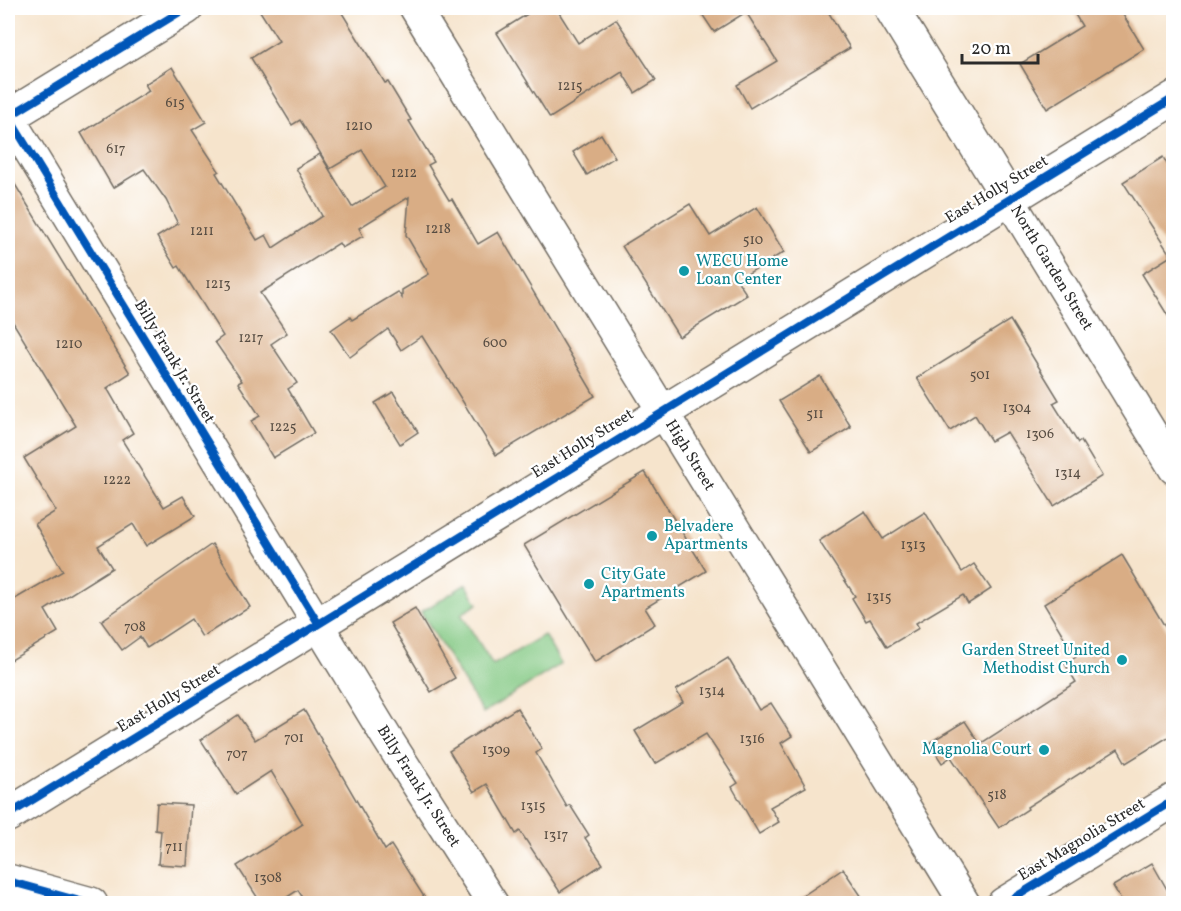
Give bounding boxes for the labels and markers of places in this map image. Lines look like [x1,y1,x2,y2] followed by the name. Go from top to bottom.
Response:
[696,251,788,291] place label: WECU Home Loan Center
[677,264,691,278] marker: WECU Home Loan Center
[664,516,748,556] place label: Belvadere Apartments
[645,529,659,543] marker: Belvadere Apartments
[601,564,685,604] place label: City Gate Apartments
[582,577,596,591] marker: City Gate Apartments
[962,640,1110,680] place label: Garden Street United Methodist Church
[1115,653,1129,667] marker: Garden Street United Methodist Church
[922,739,1032,761] place label: Magnolia Court
[1037,743,1051,757] marker: Magnolia Court

